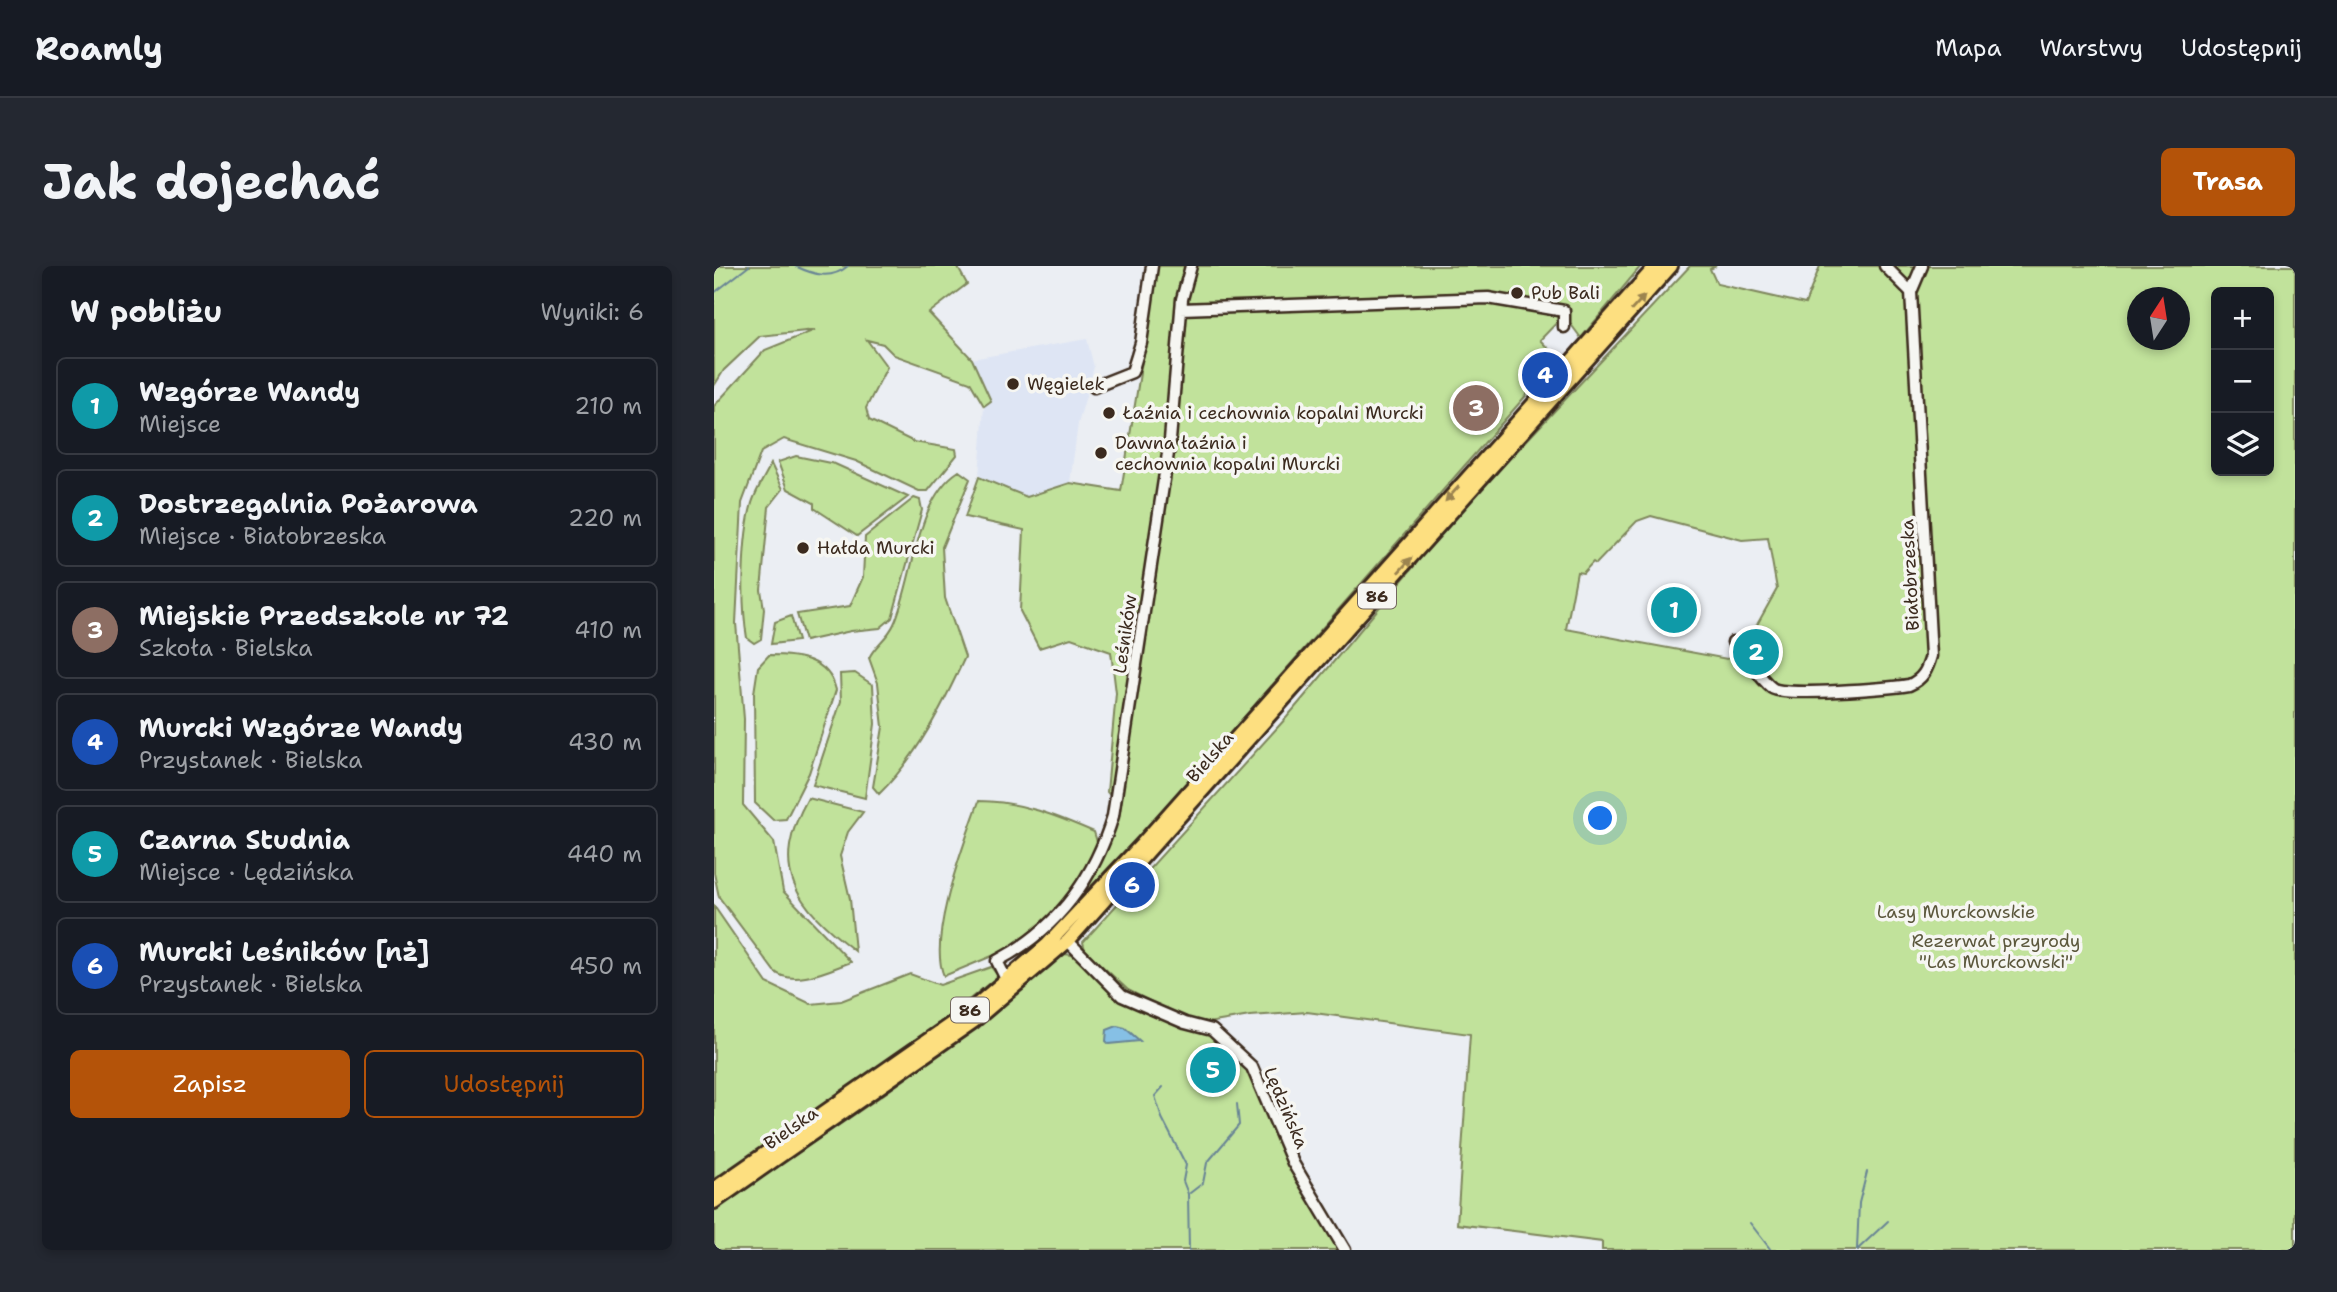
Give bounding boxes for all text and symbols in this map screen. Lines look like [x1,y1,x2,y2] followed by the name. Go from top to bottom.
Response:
[35,26,163,71] text: Roamly
[1935,32,2002,64] text: Mapa
[2040,32,2143,64] text: Warstwy
[2181,32,2302,64] text: Udostępnij
[2161,148,2295,216] button: Trasa
[42,149,381,215] text: Jak dojechać
[1531,281,1600,305] place label: Pub Bali
[1509,285,1525,301] marker: Pub Bali
[2127,287,2190,350] north arrow
[2211,287,2274,476] map controls
[2211,287,2274,350] button: +
[70,291,222,332] text: W pobliżu
[1630,295,1645,312] one-way arrow
[540,297,644,327] text: Wyniki: 6
[1522,349,1568,401] pin: 4
[2211,350,2274,413] button: −
[1027,372,1105,396] place label: Węgielek
[139,374,360,409] text: Wzgórze Wandy
[1005,376,1021,392] marker: Węgielek
[1453,382,1499,434] pin: 3
[90,391,100,421] text: 1
[574,391,642,421] text: 210 m
[1122,401,1424,425] place label: Łaźnia i cechownia kopalni Murcki
[1101,405,1117,421] marker: Łaźnia i cechownia kopalni Murcki
[139,409,221,439] text: Miejsce
[2211,413,2274,476] button: layers
[1115,431,1340,476] place label: Dawna łaźnia i cechownia kopalni Murcki
[1093,445,1109,461] marker: Dawna łaźnia i cechownia kopalni Murcki
[1444,485,1460,503] one-way arrow
[139,486,478,521] text: Dostrzegalnia Pożarowa
[87,503,103,533] text: 2
[568,503,642,533] text: 220 m
[1895,519,1925,631] street label: Białobrzeska
[139,521,386,551] text: Miejsce · Białobrzeska
[817,536,935,560] place label: Hałda Murcki
[795,540,811,556] marker: Hałda Murcki
[1397,556,1412,573] one-way arrow
[1358,584,1396,608] road number: 86
[1651,584,1697,636] pin: 1
[1108,593,1142,675] street label: Leśników
[139,598,509,633] text: Miejskie Przedszkole nr 72
[87,615,103,645] text: 3
[574,615,642,645] text: 410 m
[1733,626,1779,678] pin: 2
[139,633,313,663] text: Szkoła · Bielska
[139,710,463,745] text: Murcki Wzgórze Wandy
[1181,726,1239,788] street label: Bielska
[87,727,103,757] text: 4
[568,727,642,757] text: 430 m
[139,745,363,775] text: Przystanek · Bielska
[1583,801,1617,835] your location
[139,822,350,857] text: Czarna Studnia
[88,839,102,869] text: 5
[567,839,642,869] text: 440 m
[139,857,354,887] text: Miejsce · Lędzińska
[1109,859,1155,911] pin: 6
[1877,900,2035,924] park label: Lasy Murckowskie
[1912,929,2080,974] park label: Rezerwat przyrody "Las Murckowski"
[139,934,430,969] text: Murcki Leśników [nż]
[87,951,103,981] text: 6
[569,951,642,981] text: 450 m
[139,969,363,999] text: Przystanek · Bielska
[951,998,989,1023] road number: 86
[1190,1044,1236,1096] pin: 5
[70,1050,350,1118] button: Zapisz
[364,1050,644,1118] button: Udostępnij
[1258,1064,1314,1152] street label: Lędzińska
[759,1101,823,1155] street label: Bielska

